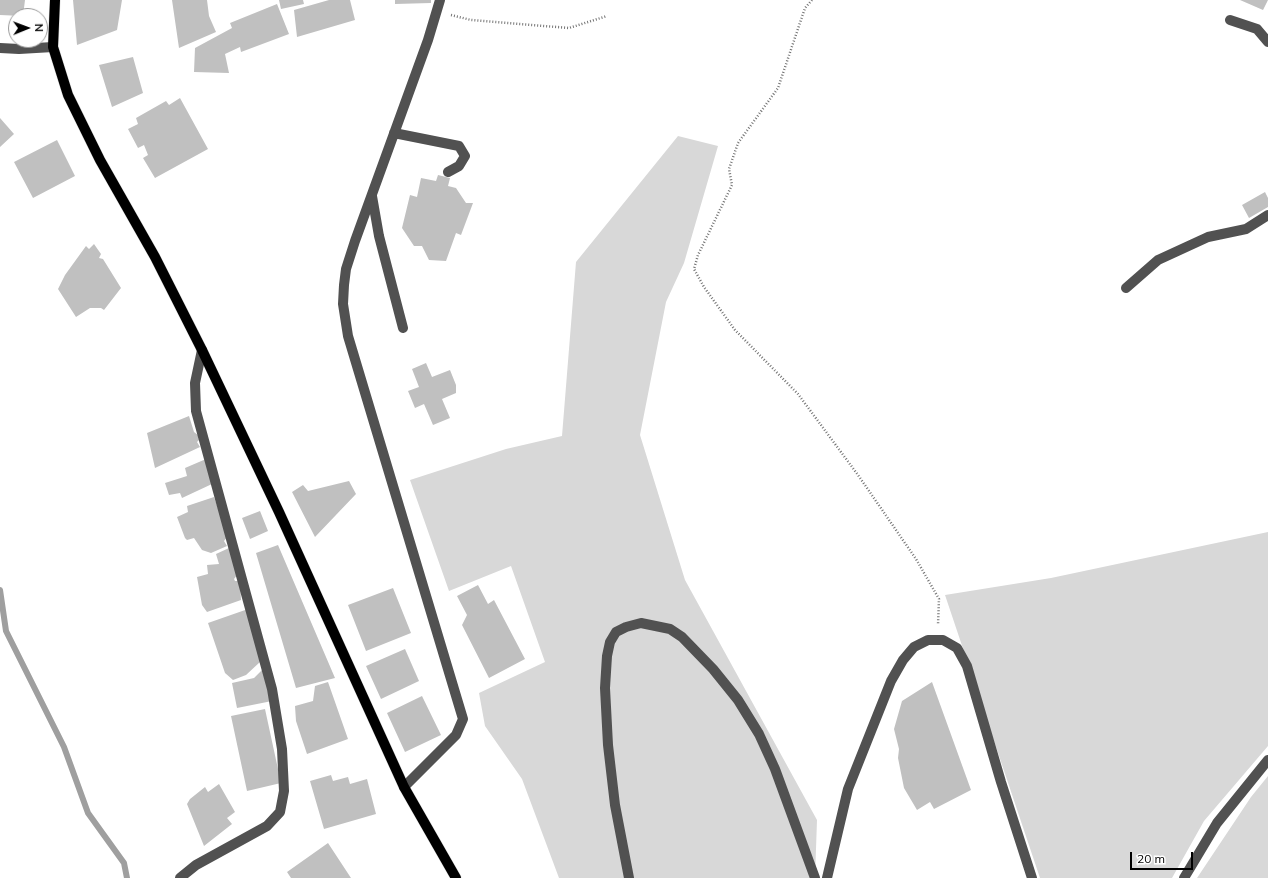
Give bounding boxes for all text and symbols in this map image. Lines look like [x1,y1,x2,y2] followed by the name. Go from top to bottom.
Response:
[8,8,48,48] north arrow
[32,24,46,32] text: N
[1132,844,1195,870] scale bar
[1137,851,1165,866] text: 20 m

